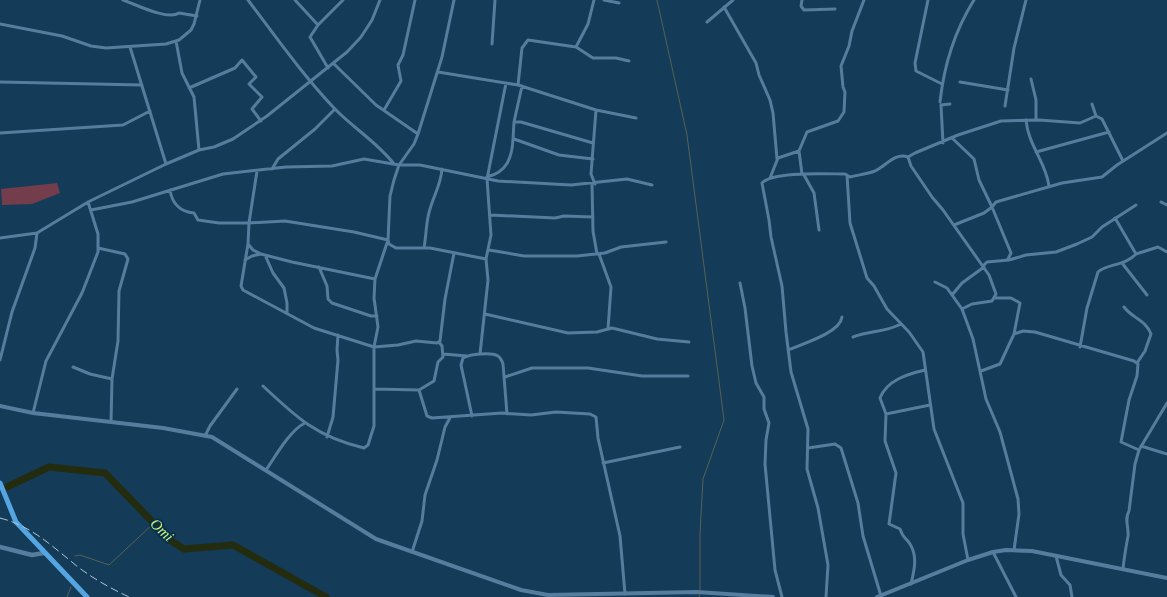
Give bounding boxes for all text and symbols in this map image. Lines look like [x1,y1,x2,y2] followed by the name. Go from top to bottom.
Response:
[147,515,177,545] water label: Omi

